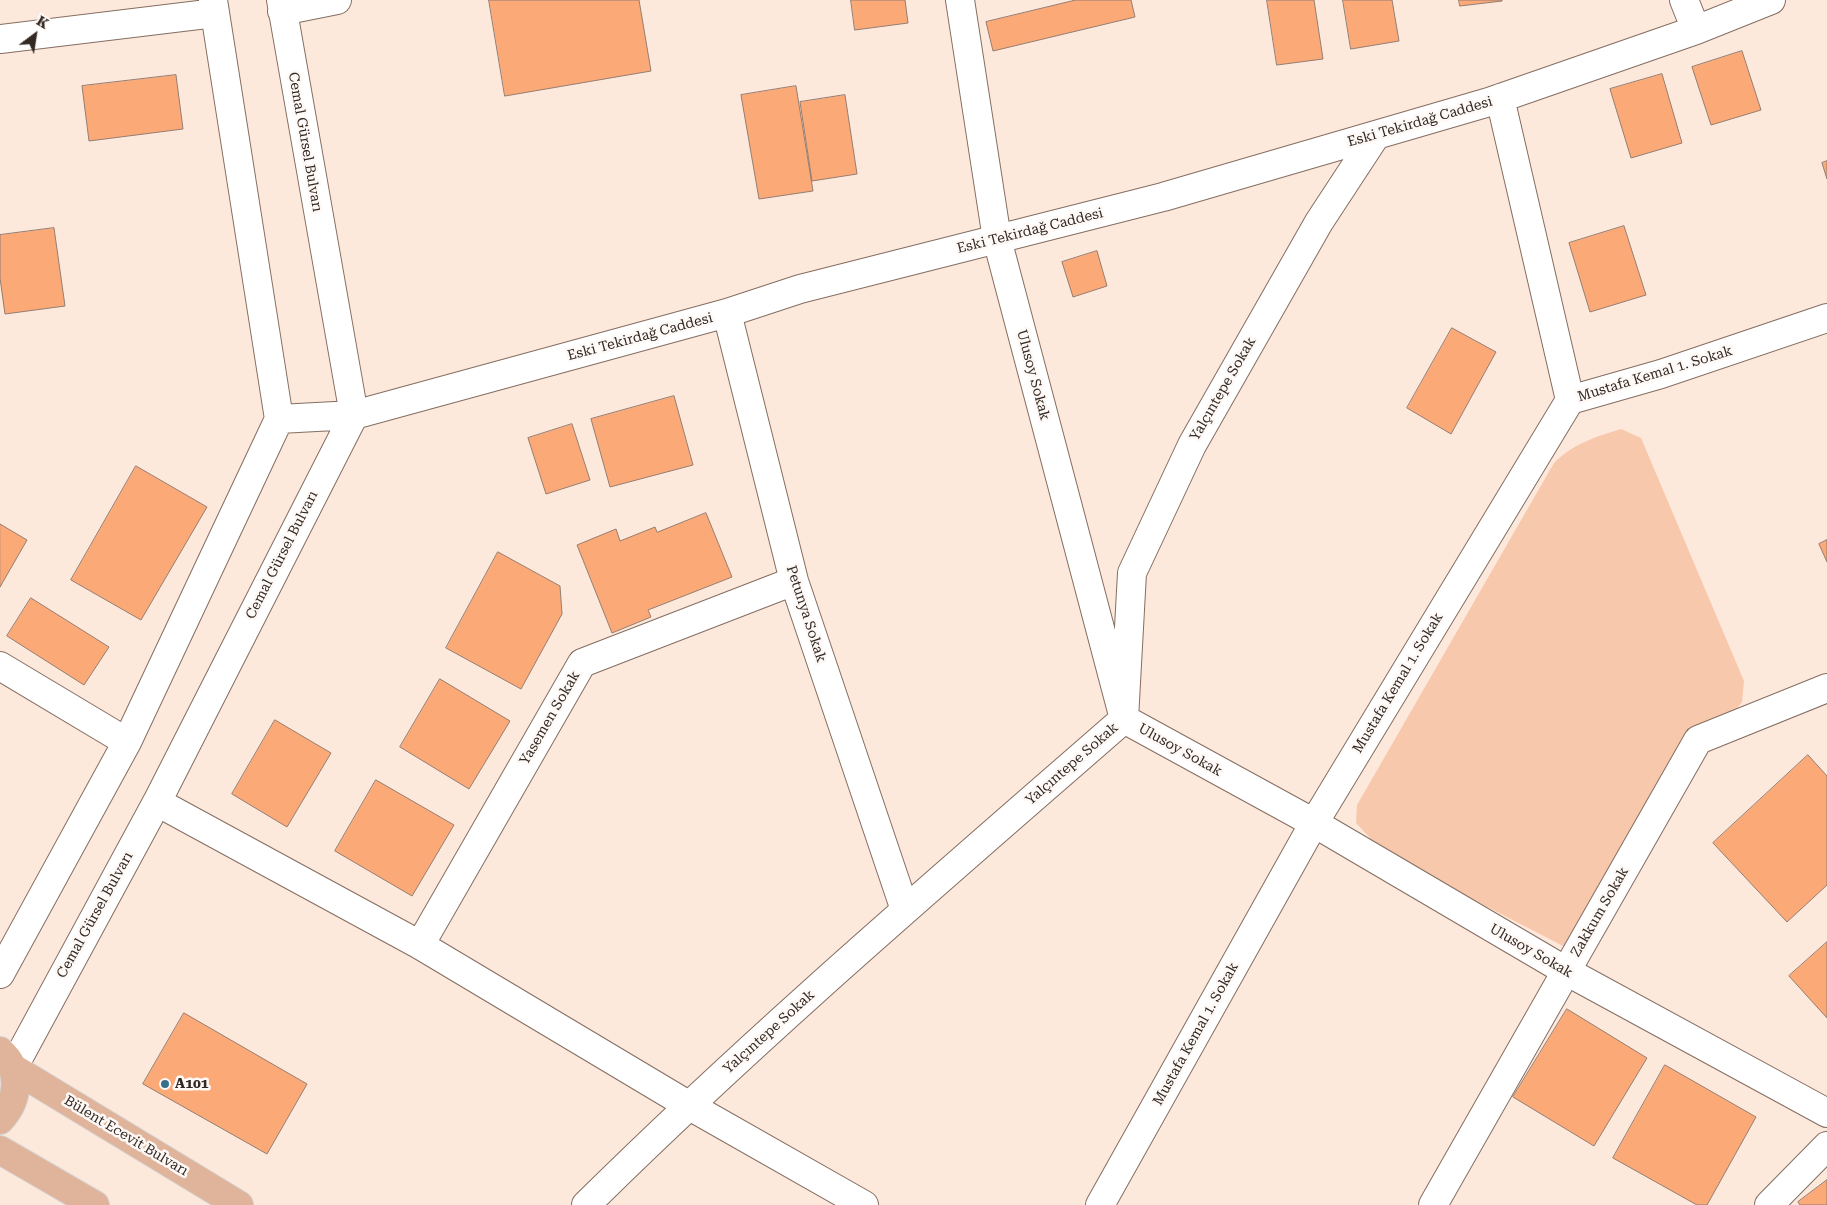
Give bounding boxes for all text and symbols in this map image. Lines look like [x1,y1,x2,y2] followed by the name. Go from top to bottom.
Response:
[10,10,60,60] north arrow
[34,12,52,32] text: K
[284,71,326,213] street label: Cemal Gürsel Bulvarı
[1346,93,1494,151] street label: Eski Tekirdağ Caddesi
[955,205,1105,257] street label: Eski Tekirdağ Caddesi
[565,309,715,365] street label: Eski Tekirdağ Caddesi
[1013,328,1053,422] street label: Ulusoy Sokak
[1186,334,1260,444] street label: Yalçıntepe Sokak
[1576,342,1734,406] street label: Mustafa Kemal 1. Sokak
[242,488,322,622] street label: Cemal Gürsel Bulvarı
[782,564,830,664] street label: Petunya Sokak
[1349,610,1447,756] street label: Mustafa Kemal 1. Sokak
[516,668,584,768] street label: Yasemen Sokak
[1022,719,1122,809] street label: Yalçıntepe Sokak
[1135,720,1225,780] street label: Ulusoy Sokak
[53,849,137,981] street label: Cemal Gürsel Bulvarı
[1567,864,1633,960] street label: Zakkum Sokak
[1486,920,1576,982] street label: Ulusoy Sokak
[1150,960,1242,1108] street label: Mustafa Kemal 1. Sokak
[720,987,818,1077] street label: Yalçıntepe Sokak
[175,1076,209,1092] place label: A101
[159,1078,171,1090] marker: A101
[61,1092,191,1180] street label: Bülent Ecevit Bulvarı

